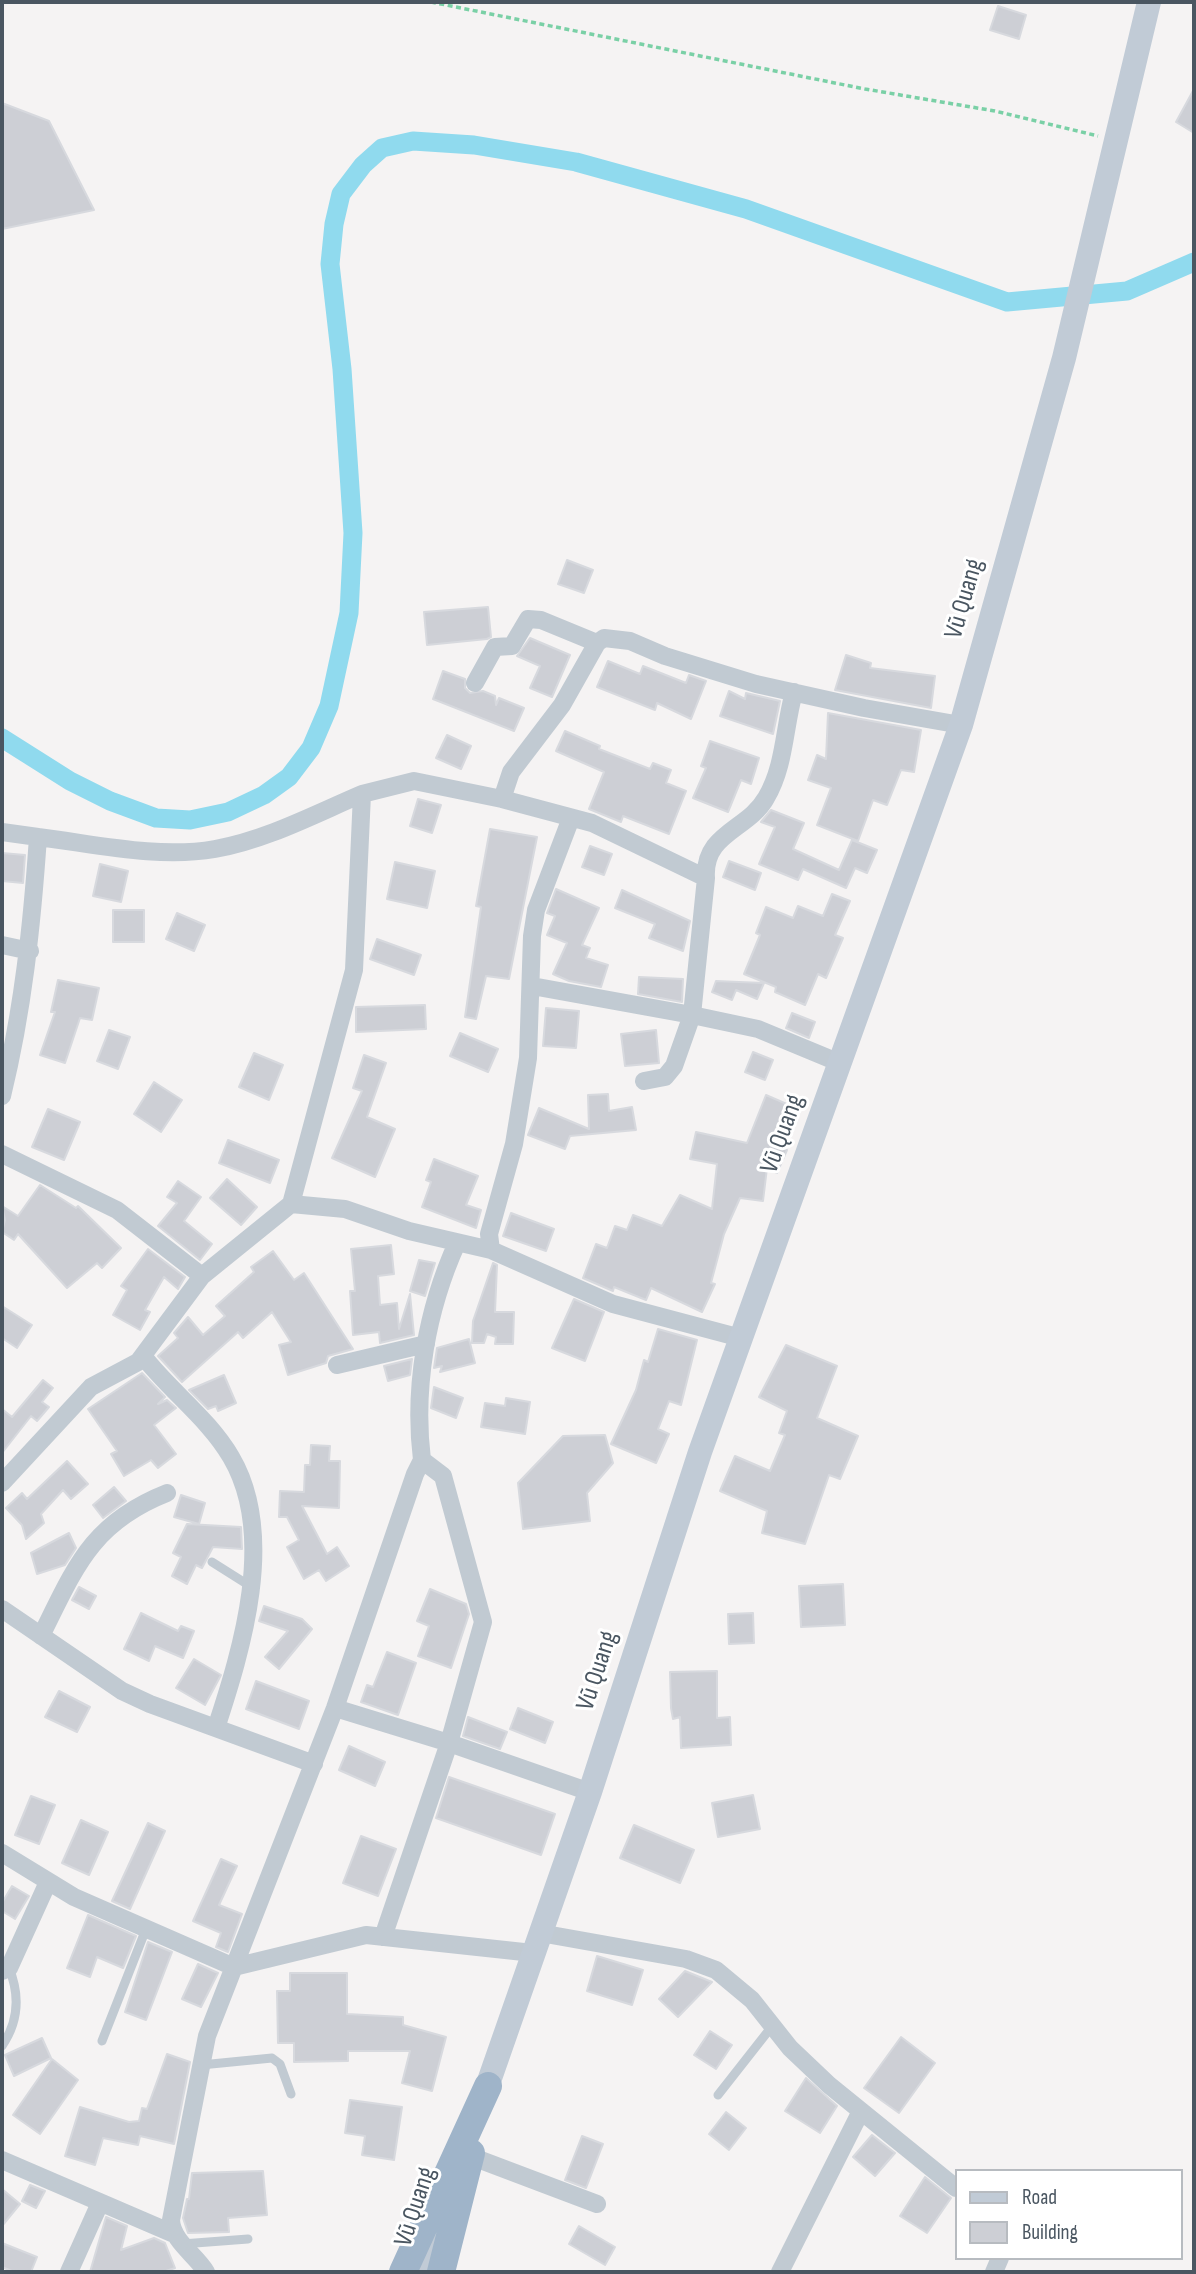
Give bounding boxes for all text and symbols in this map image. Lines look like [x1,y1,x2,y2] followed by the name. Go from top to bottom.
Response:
[939,556,991,642] street label: Vũ Quang
[754,1090,812,1178] street label: Vũ Quang
[571,1627,625,1715] street label: Vũ Quang
[389,2163,443,2251] street label: Vũ Quang
[954,2169,1182,2260] legend
[1022,2185,1057,2210] text: Road
[1022,2220,1078,2245] text: Building

